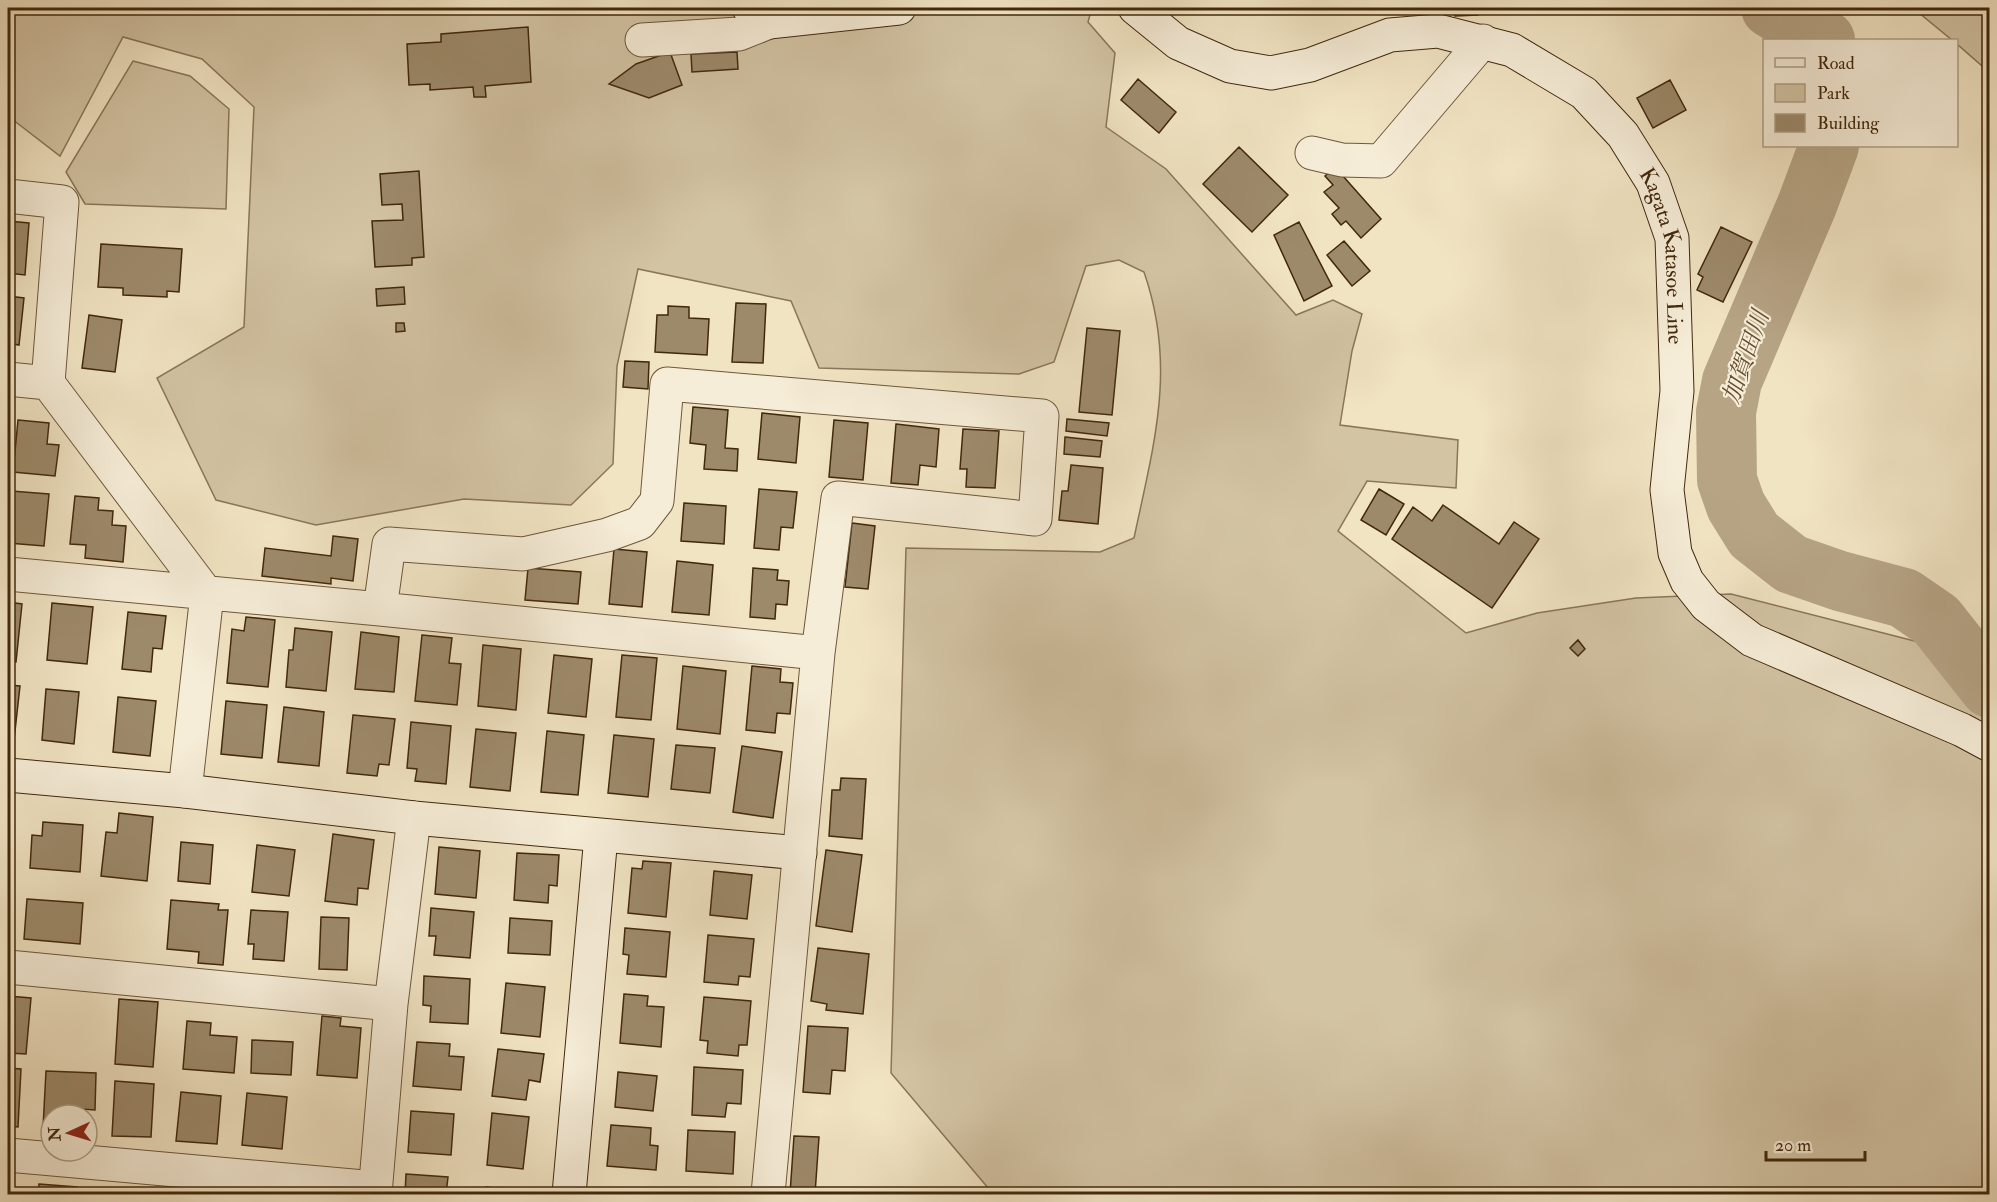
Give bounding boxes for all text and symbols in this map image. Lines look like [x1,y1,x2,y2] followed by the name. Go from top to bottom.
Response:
[1763,39,1958,147] legend
[1817,52,1855,75] text: Road
[1817,82,1850,105] text: Park
[1817,112,1880,135] text: Building
[1633,162,1689,345] street label: Kagata Katasoe Line
[1716,304,1777,407] water label: 加賀田川
[39,1103,99,1163] north arrow
[1766,1124,1865,1162] scale bar
[45,1125,66,1143] text: N
[1775,1134,1811,1157] text: 20 m

